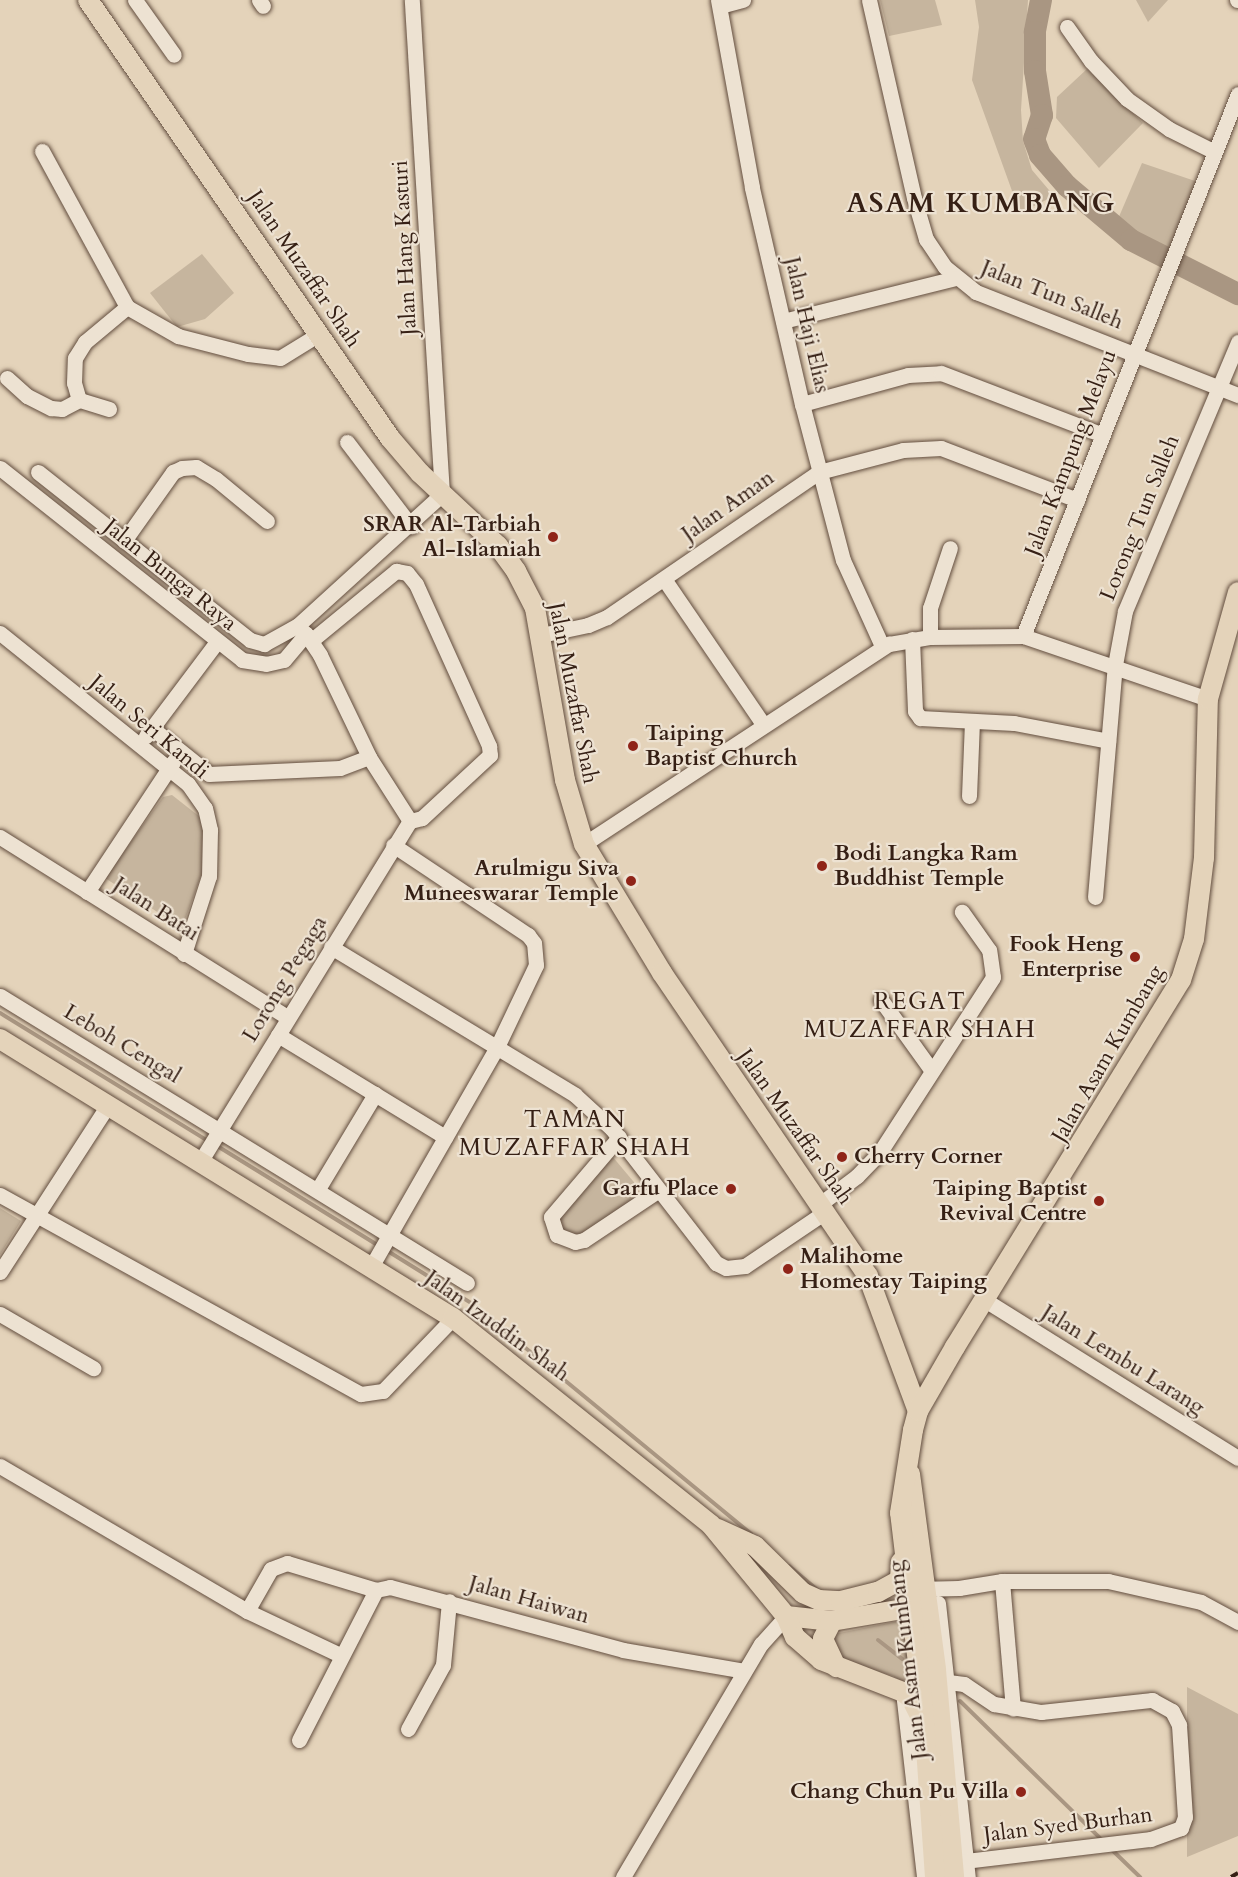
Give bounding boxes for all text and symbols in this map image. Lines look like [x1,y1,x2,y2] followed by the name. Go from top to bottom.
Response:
[387,160,423,336] street label: Jalan Hang Kasturi
[242,185,366,353] street label: Jalan Muzaffar Shah
[846,186,1116,220] district label: ASAM KUMBANG
[779,254,835,396] street label: Jalan Haji Elias
[977,255,1127,335] street label: Jalan Tun Salleh
[1019,346,1123,560] street label: Jalan Kampung Melayu
[1095,431,1185,605] street label: Lorong Tun Salleh
[677,465,779,547] street label: Jalan Aman
[363,511,541,562] place label: SRAR Al-Tarbiah Al-Islamiah
[98,513,242,637] street label: Jalan Bunga Raya
[546,530,560,544] marker: SRAR Al-Tarbiah Al-Islamiah
[542,600,604,786] street label: Jalan Muzaffar Shah
[84,669,214,785] street label: Jalan Seri Kandi
[645,720,797,772] place label: Taiping Baptist Church
[626,739,640,753] marker: Taiping Baptist Church
[834,840,1018,891] place label: Bodi Langka Ram Buddhist Temple
[404,855,619,906] place label: Arulmigu Siva Muneeswarar Temple
[815,859,829,873] marker: Bodi Langka Ram Buddhist Temple
[108,871,204,947] street label: Jalan Batai
[624,874,638,888] marker: Arulmigu Siva Muneeswarar Temple
[237,911,333,1047] street label: Lorong Pegaga
[1009,931,1123,982] place label: Fook Heng Enterprise
[1128,950,1142,964] marker: Fook Heng Enterprise
[1046,960,1170,1148] street label: Jalan Asam Kumbang
[804,988,1036,1044] district label: REGAT MUZAFFAR SHAH
[59,999,185,1089] street label: Leboh Cengal
[731,1044,859,1210] street label: Jalan Muzaffar Shah
[459,1106,691,1162] district label: TAMAN MUZAFFAR SHAH
[854,1144,1002,1170] place label: Cherry Corner
[835,1150,849,1164] marker: Cherry Corner
[933,1175,1087,1226] place label: Taiping Baptist Revival Centre
[602,1176,719,1202] place label: Garfu Place
[724,1182,738,1196] marker: Garfu Place
[1092,1194,1106,1208] marker: Taiping Baptist Revival Centre
[800,1243,987,1294] place label: Malihome Homestay Taiping
[781,1262,795,1276] marker: Malihome Homestay Taiping
[419,1265,575,1387] street label: Jalan Izuddin Shah
[1037,1299,1209,1421] street label: Jalan Lembu Larang
[883,1559,933,1761] street label: Jalan Asam Kumbang
[466,1570,592,1630] street label: Jalan Haiwan
[790,1779,1009,1805] place label: Chang Chun Pu Villa
[1014,1785,1028,1799] marker: Chang Chun Pu Villa
[982,1802,1154,1848] street label: Jalan Syed Burhan

